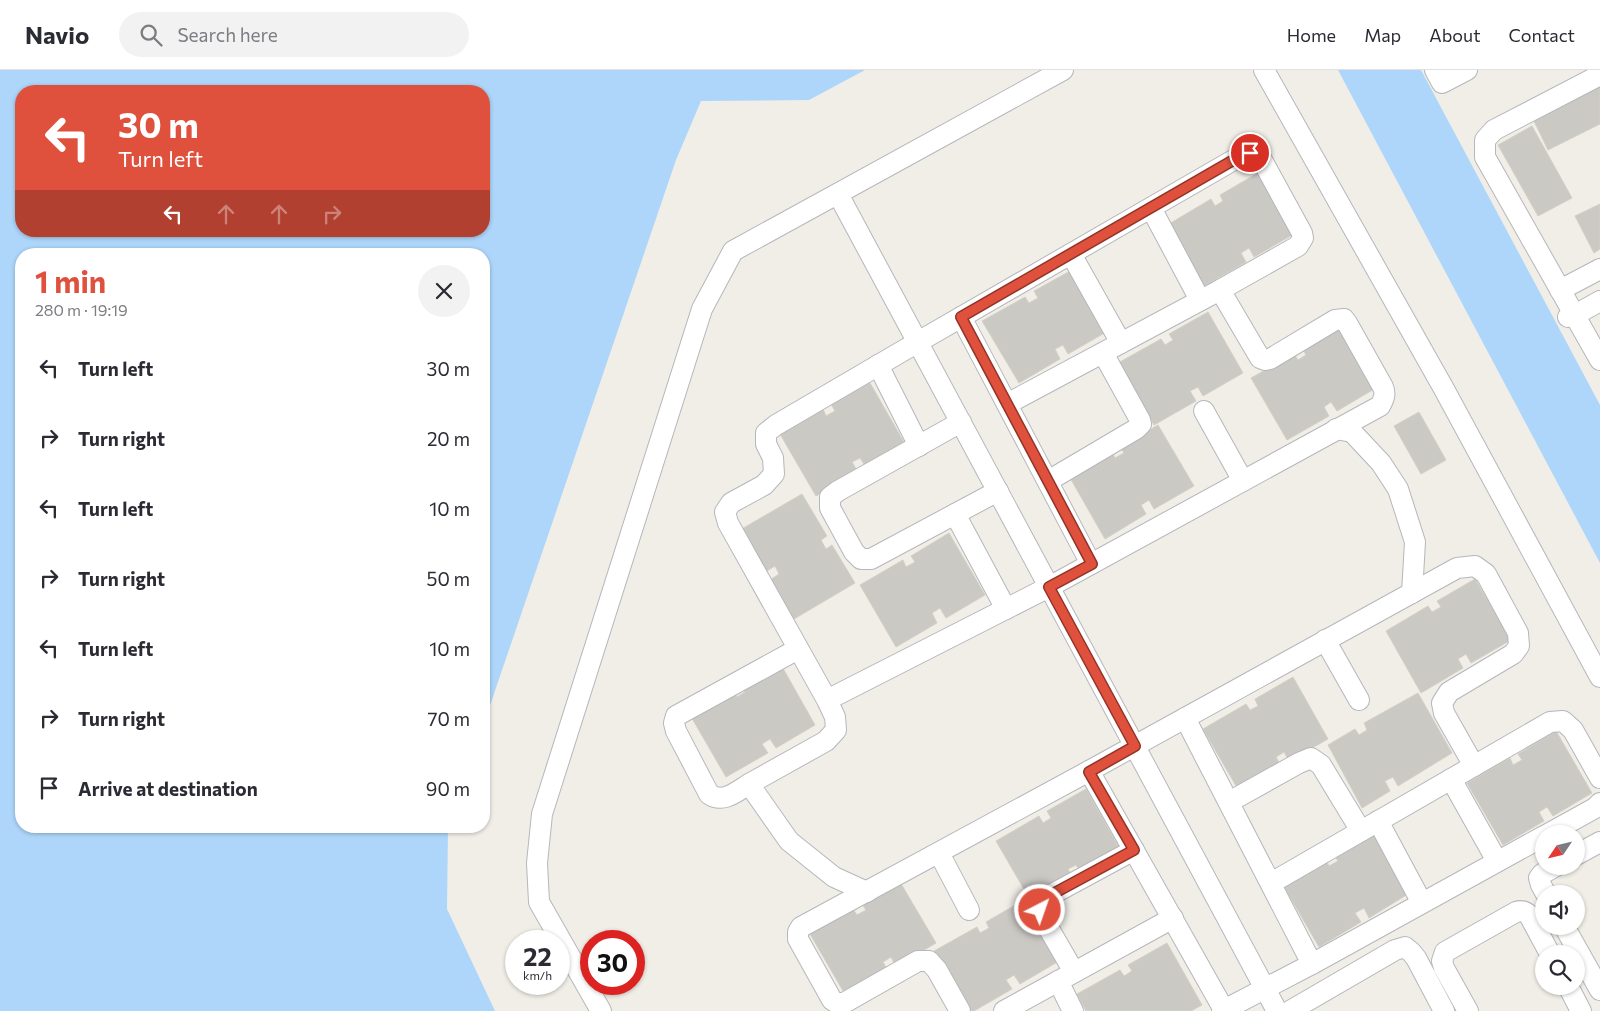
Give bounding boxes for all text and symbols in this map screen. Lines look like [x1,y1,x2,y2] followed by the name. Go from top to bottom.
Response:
[119,12,469,57] search box
[25,20,89,49] text: Navio
[137,21,165,49] icon: search
[177,23,278,46] text: Search here
[1287,24,1336,46] text: Home
[1364,24,1401,46] text: Map
[1429,24,1481,46] text: About
[1509,24,1575,46] text: Contact
[118,102,199,145] text: 30 m
[35,105,100,170] icon: left
[1229,132,1271,174] pin
[1236,139,1264,167] icon: arrive
[118,145,203,172] text: Turn left
[159,200,187,228] icon: left
[212,200,240,228] icon: ahead
[265,200,293,228] icon: ahead
[318,200,346,228] icon: right
[35,262,106,299] text: 1 min
[418,265,470,317] button: close
[35,300,128,319] text: 280 m · 19:19
[35,354,63,382] icon: left
[78,357,153,380] text: Turn left
[427,357,470,380] text: 30 m
[35,424,63,452] icon: right
[78,427,165,450] text: Turn right
[427,427,470,450] text: 20 m
[35,494,63,522] icon: left
[78,497,153,520] text: Turn left
[429,497,470,520] text: 10 m
[35,564,63,592] icon: right
[78,567,165,590] text: Turn right
[426,567,470,590] text: 50 m
[35,634,63,662] icon: left
[78,637,153,660] text: Turn left
[429,637,470,660] text: 10 m
[35,704,63,732] icon: right
[78,707,165,730] text: Turn right
[427,707,470,730] text: 70 m
[35,774,63,802] icon: arrive
[78,777,258,800] text: Arrive at destination
[426,777,470,800] text: 90 m
[1535,825,1585,875] north arrow
[1535,825,1585,995] map controls
[1013,883,1065,935] position arrow
[1535,885,1585,935] button: sound
[580,930,645,995] speed limit sign: 30
[523,941,552,971] text: 22
[1535,945,1585,995] button: search
[523,968,552,982] text: km/h

